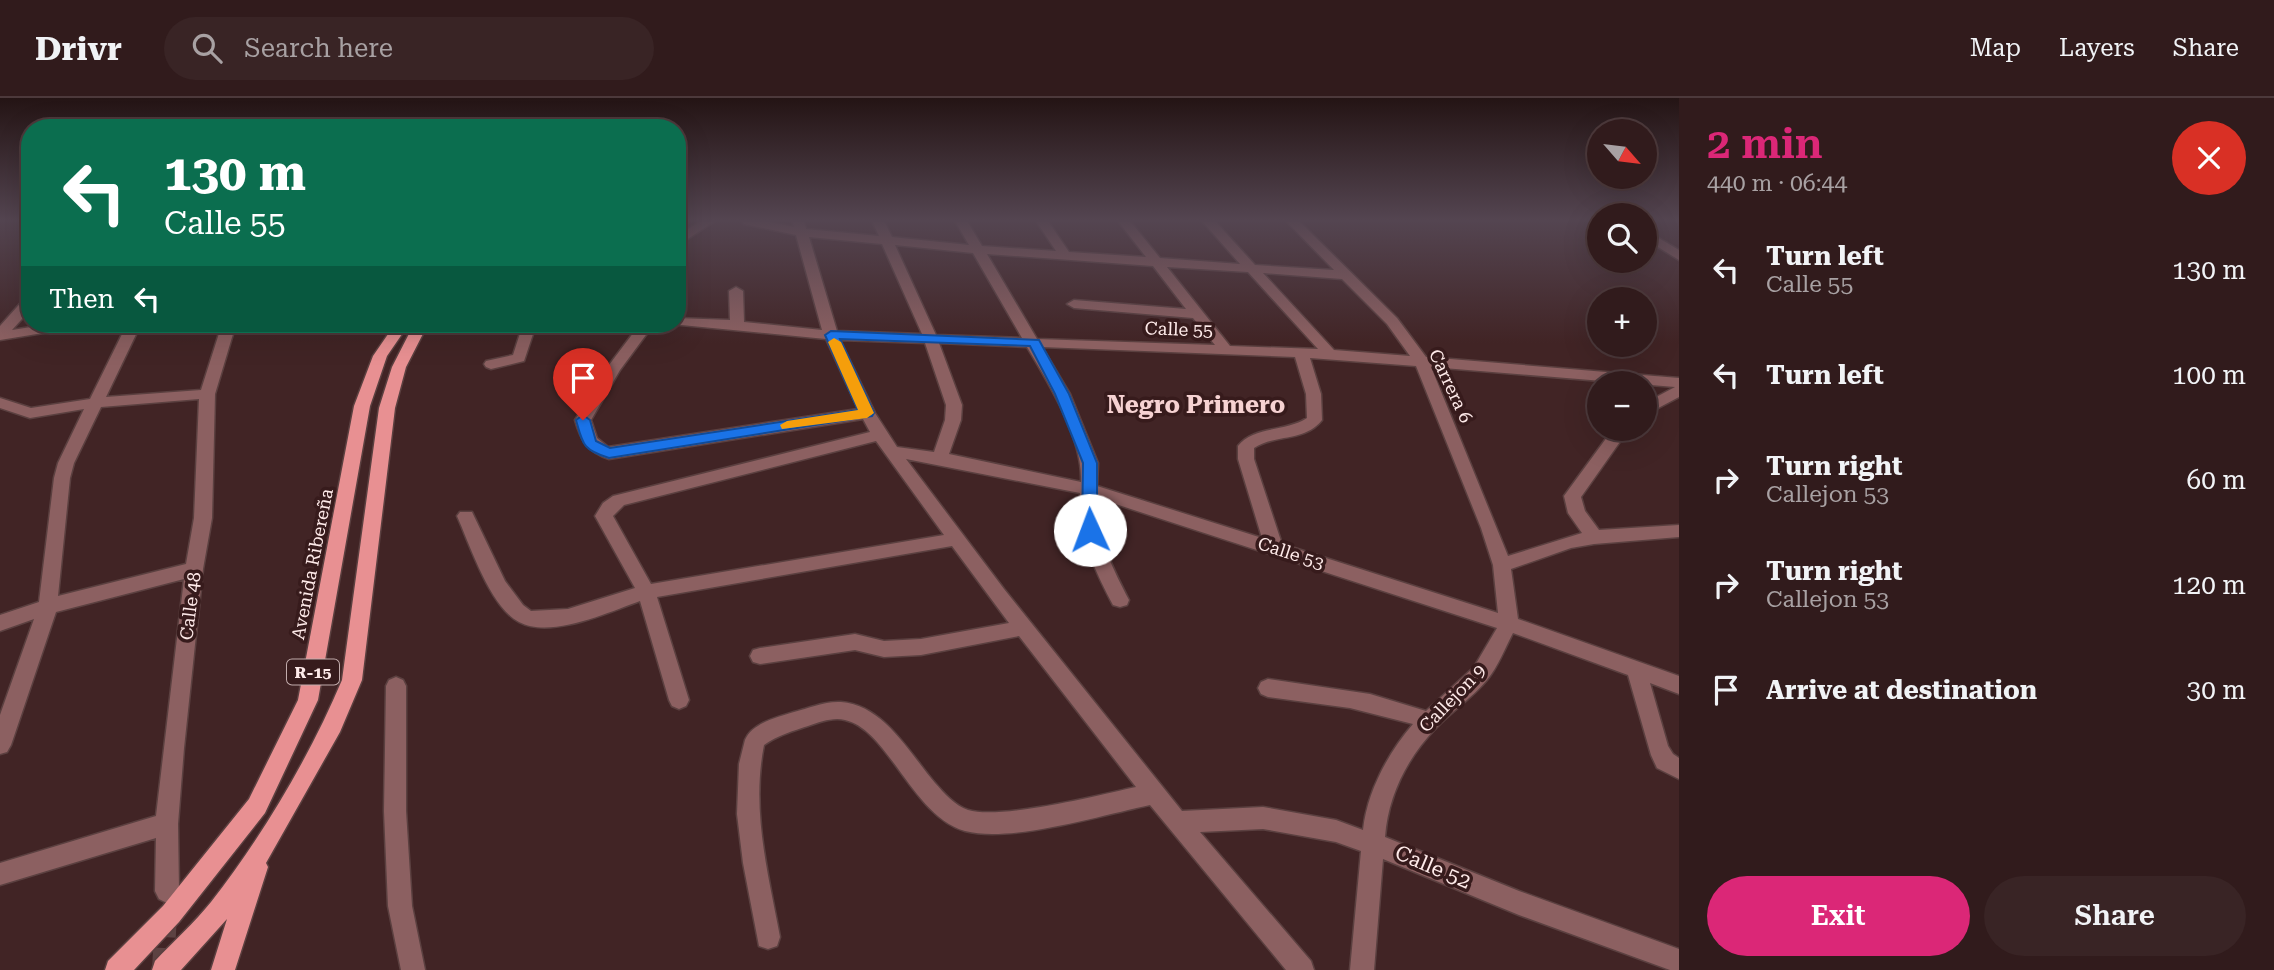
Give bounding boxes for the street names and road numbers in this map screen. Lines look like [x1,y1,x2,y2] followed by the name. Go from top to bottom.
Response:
[1144,317,1214,341] street label: Calle 55
[1425,346,1477,426] street label: Carrera 6
[287,486,337,641] street label: Avenida Ribereña
[1255,532,1327,574] street label: Calle 53
[175,571,205,641] street label: Calle 48
[287,660,339,684] road number: R-15
[1414,660,1490,736] street label: Callejon 9
[1392,840,1474,894] street label: Calle 52

